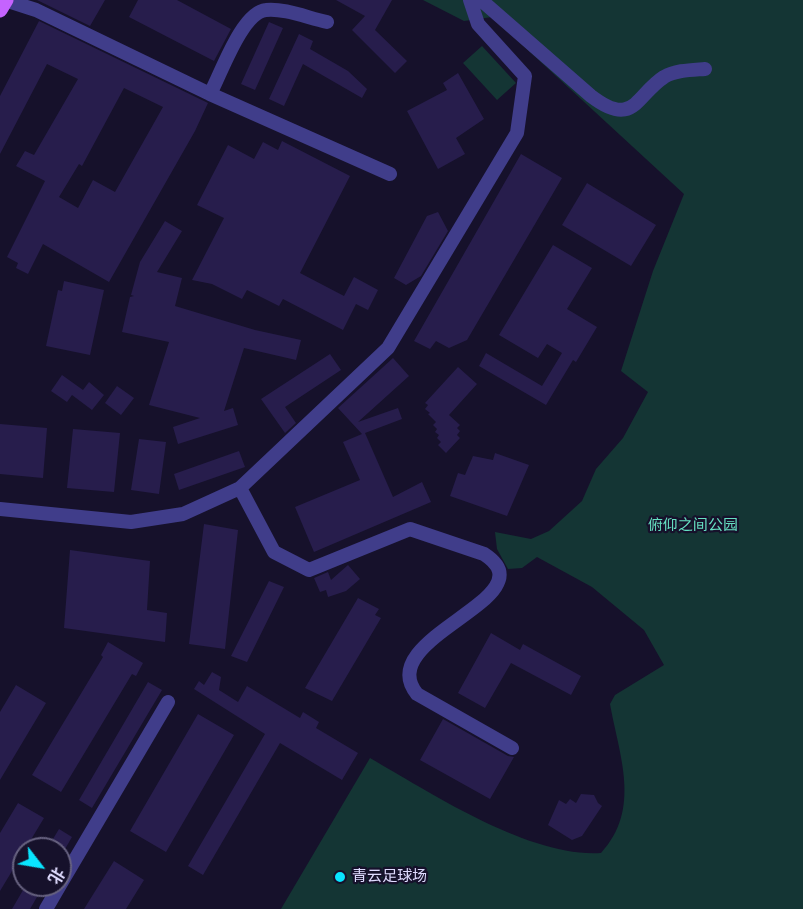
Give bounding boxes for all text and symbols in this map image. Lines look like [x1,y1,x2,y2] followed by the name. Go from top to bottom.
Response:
[648,517,738,535] park label: 俯仰之间公园
[12,837,72,897] north arrow
[44,864,68,887] text: 北
[352,868,427,886] place label: 青云足球场
[333,870,347,884] marker: 青云足球场

